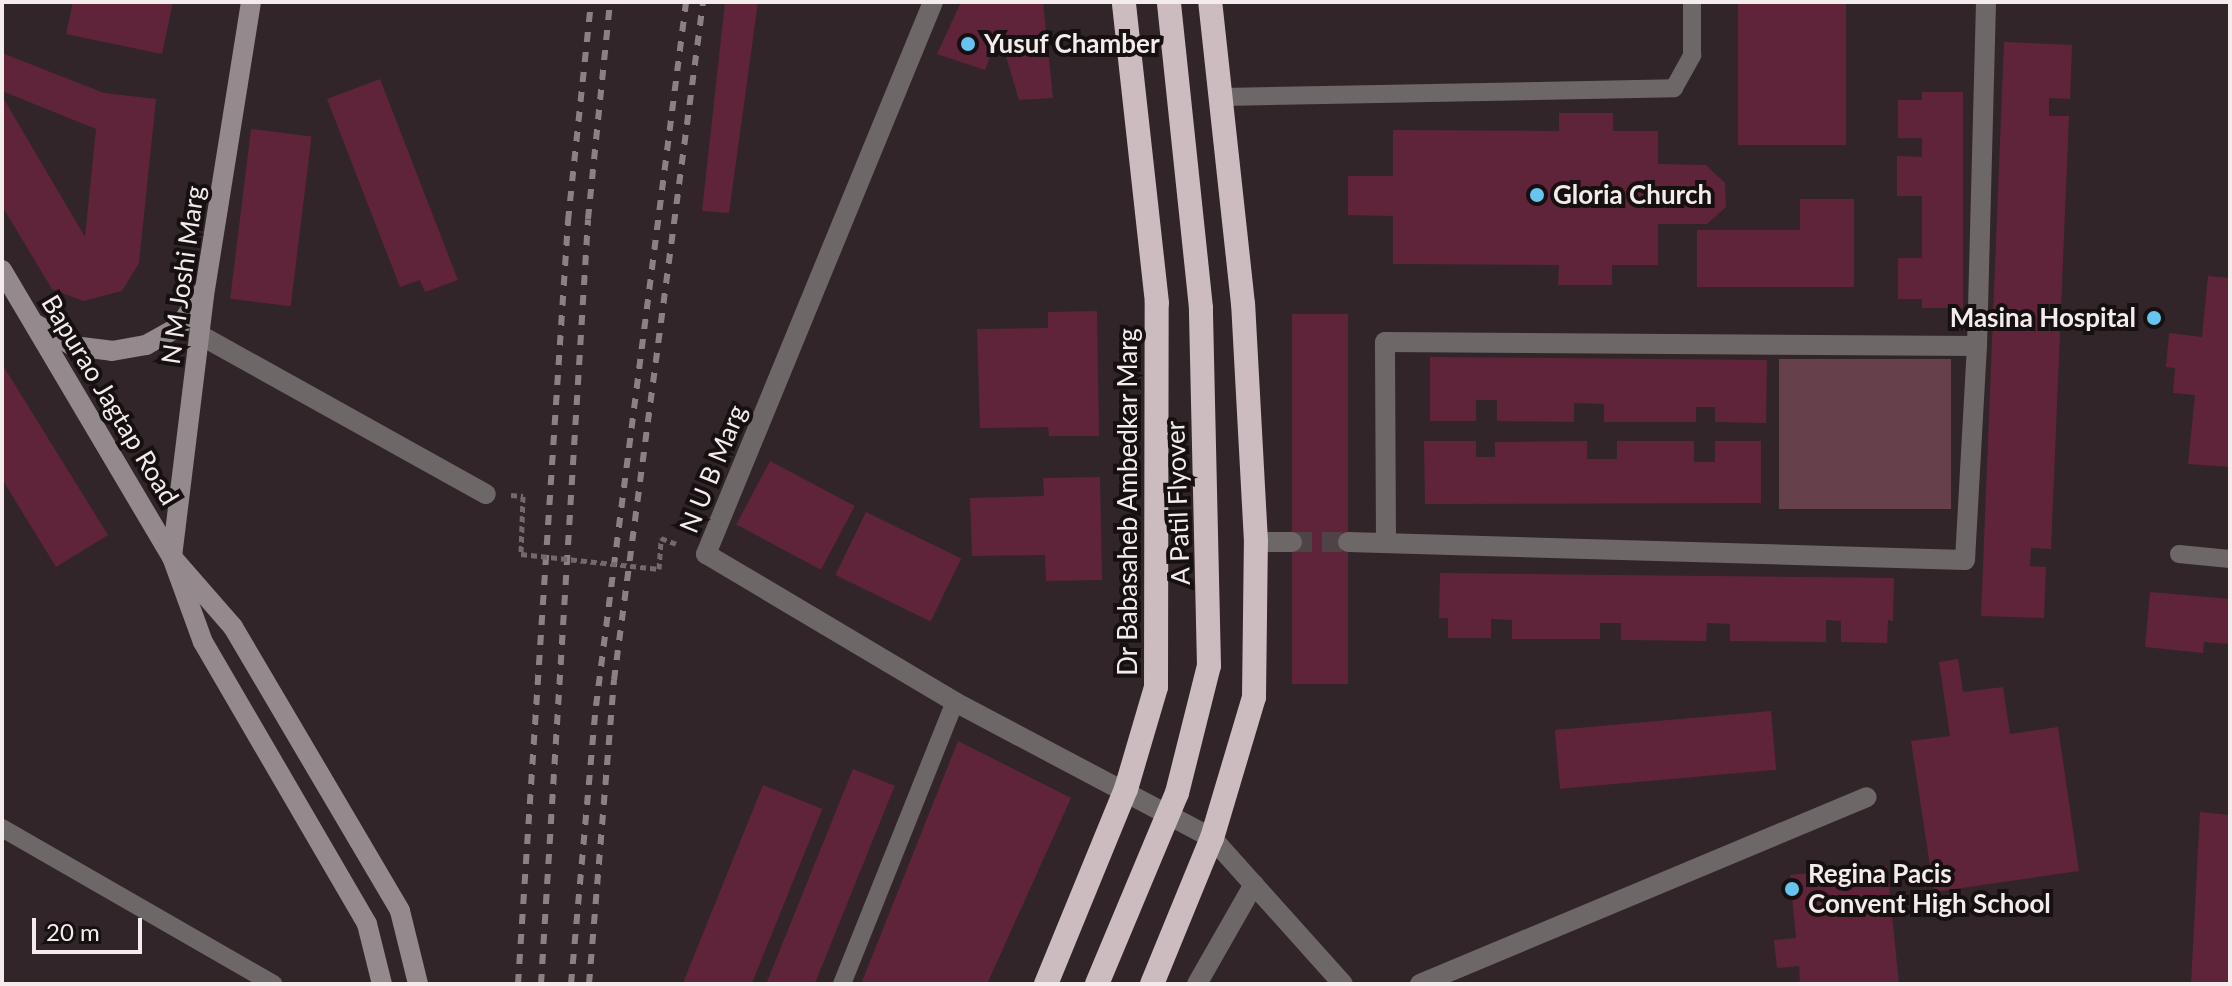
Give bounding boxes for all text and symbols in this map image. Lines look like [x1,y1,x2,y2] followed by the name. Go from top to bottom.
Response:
[984,28,1160,60] place label: Yusuf Chamber
[959,35,977,53] marker: Yusuf Chamber
[1553,179,1712,211] place label: Gloria Church
[155,183,211,367] street label: N M Joshi Marg
[1528,186,1546,204] marker: Gloria Church
[35,289,185,511] street label: Bapurao Jagtap Road
[1950,302,2136,334] place label: Masina Hospital
[2143,307,2165,329] marker: Masina Hospital
[1112,327,1144,677] street label: Dr Babasaheb Ambedkar Marg
[673,401,753,537] street label: N U B Marg
[1160,420,1196,586] street label: A Patil Flyover
[1808,858,2051,920] place label: Regina Pacis Convent High School
[1783,880,1801,898] marker: Regina Pacis Convent High School
[36,902,146,952] scale bar
[46,917,100,946] text: 20 m

